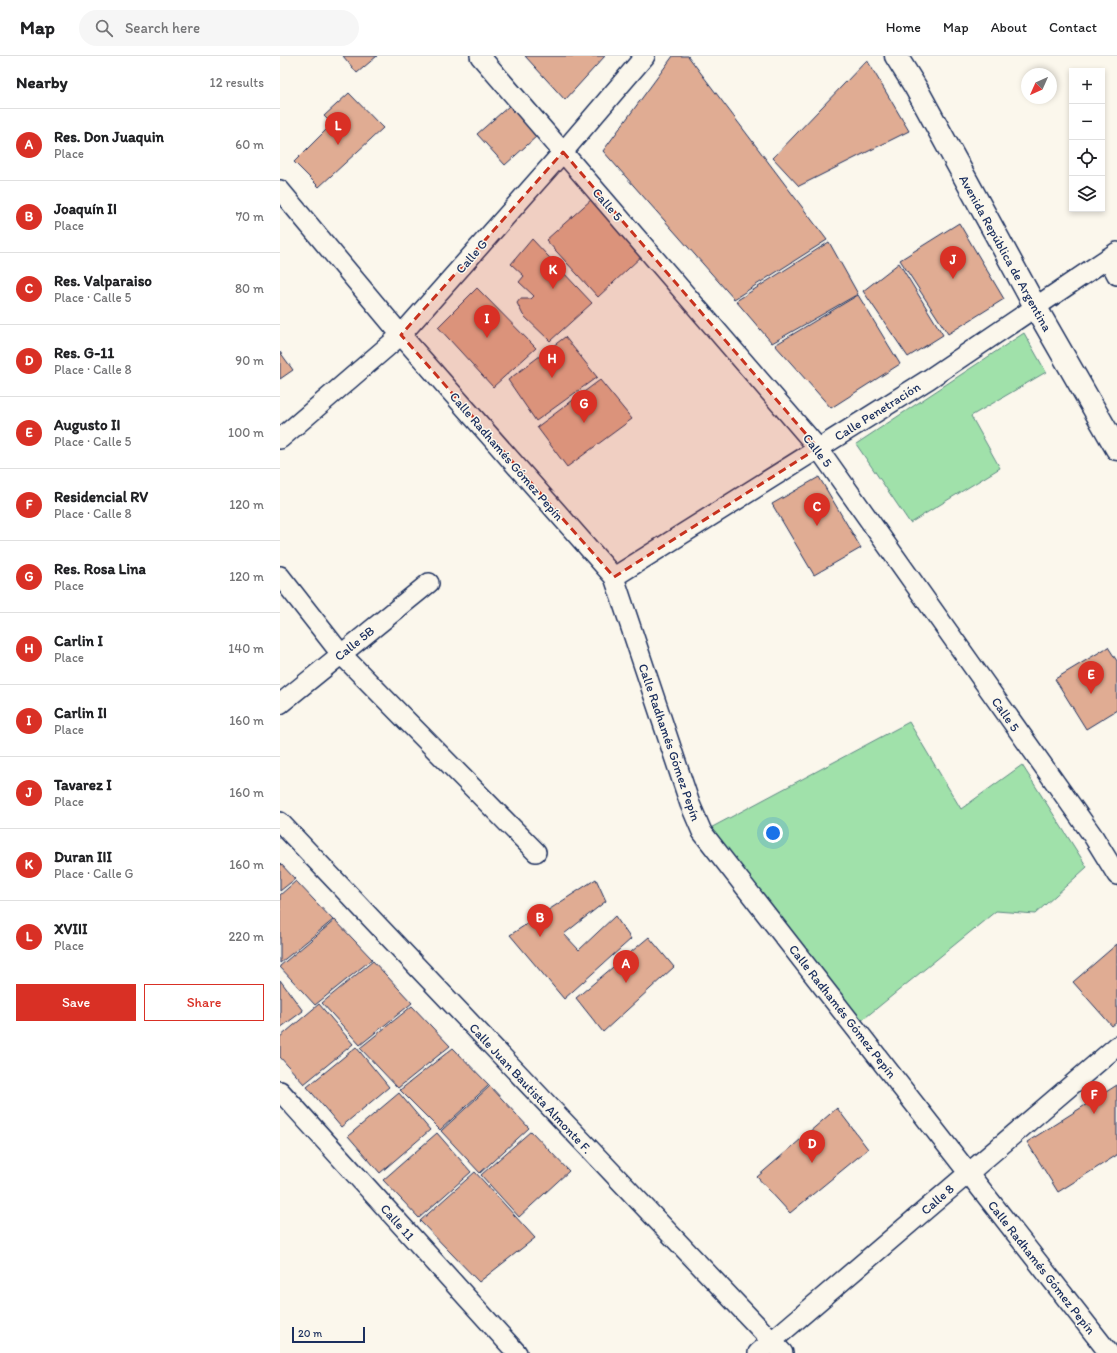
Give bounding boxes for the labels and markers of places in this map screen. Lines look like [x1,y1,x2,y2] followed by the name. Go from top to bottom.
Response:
[325,112,351,145] pin: L
[940,246,966,279] pin: J
[540,256,566,289] pin: K
[474,305,500,338] pin: I
[539,345,565,378] pin: H
[571,390,597,423] pin: G
[804,493,830,526] pin: C
[1078,661,1104,694] pin: E
[527,904,553,937] pin: B
[613,950,639,983] pin: A
[1081,1081,1107,1114] pin: F
[799,1130,825,1163] pin: D

